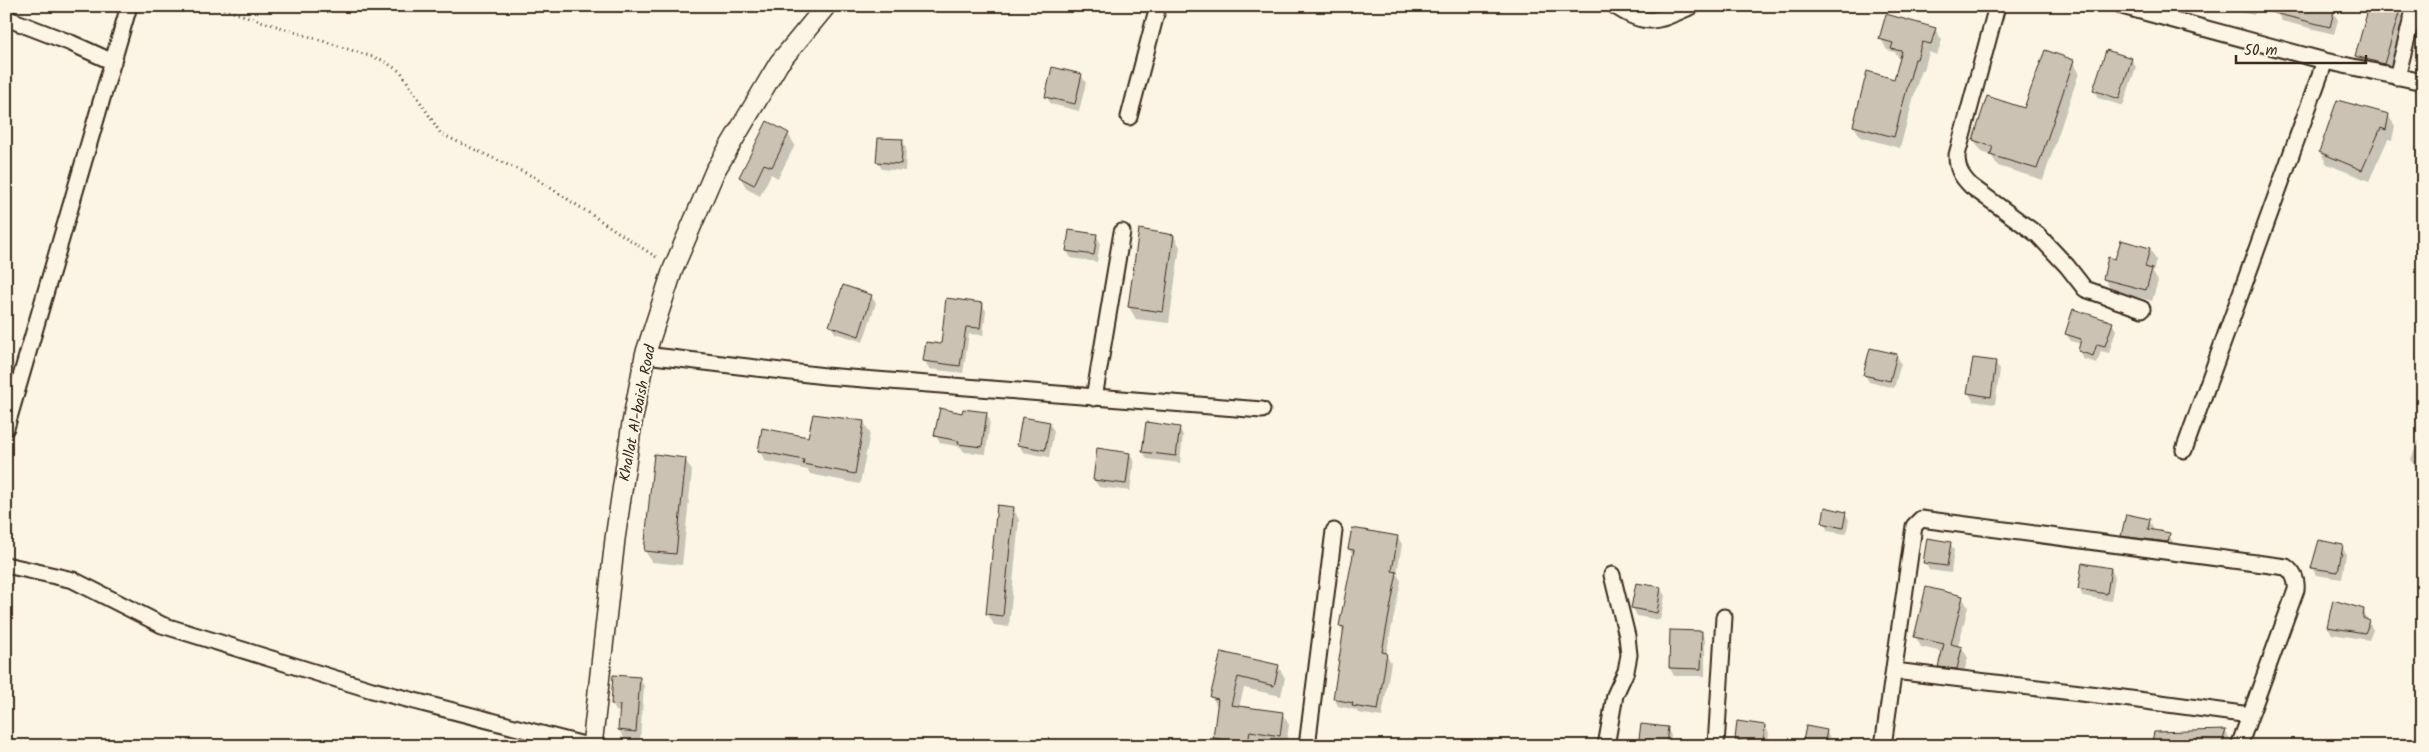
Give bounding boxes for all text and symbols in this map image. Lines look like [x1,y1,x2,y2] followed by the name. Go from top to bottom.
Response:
[2236,32,2366,64] scale bar
[2244,39,2278,63] text: 50 m
[613,342,663,484] street label: Khallat Al-baish Road

